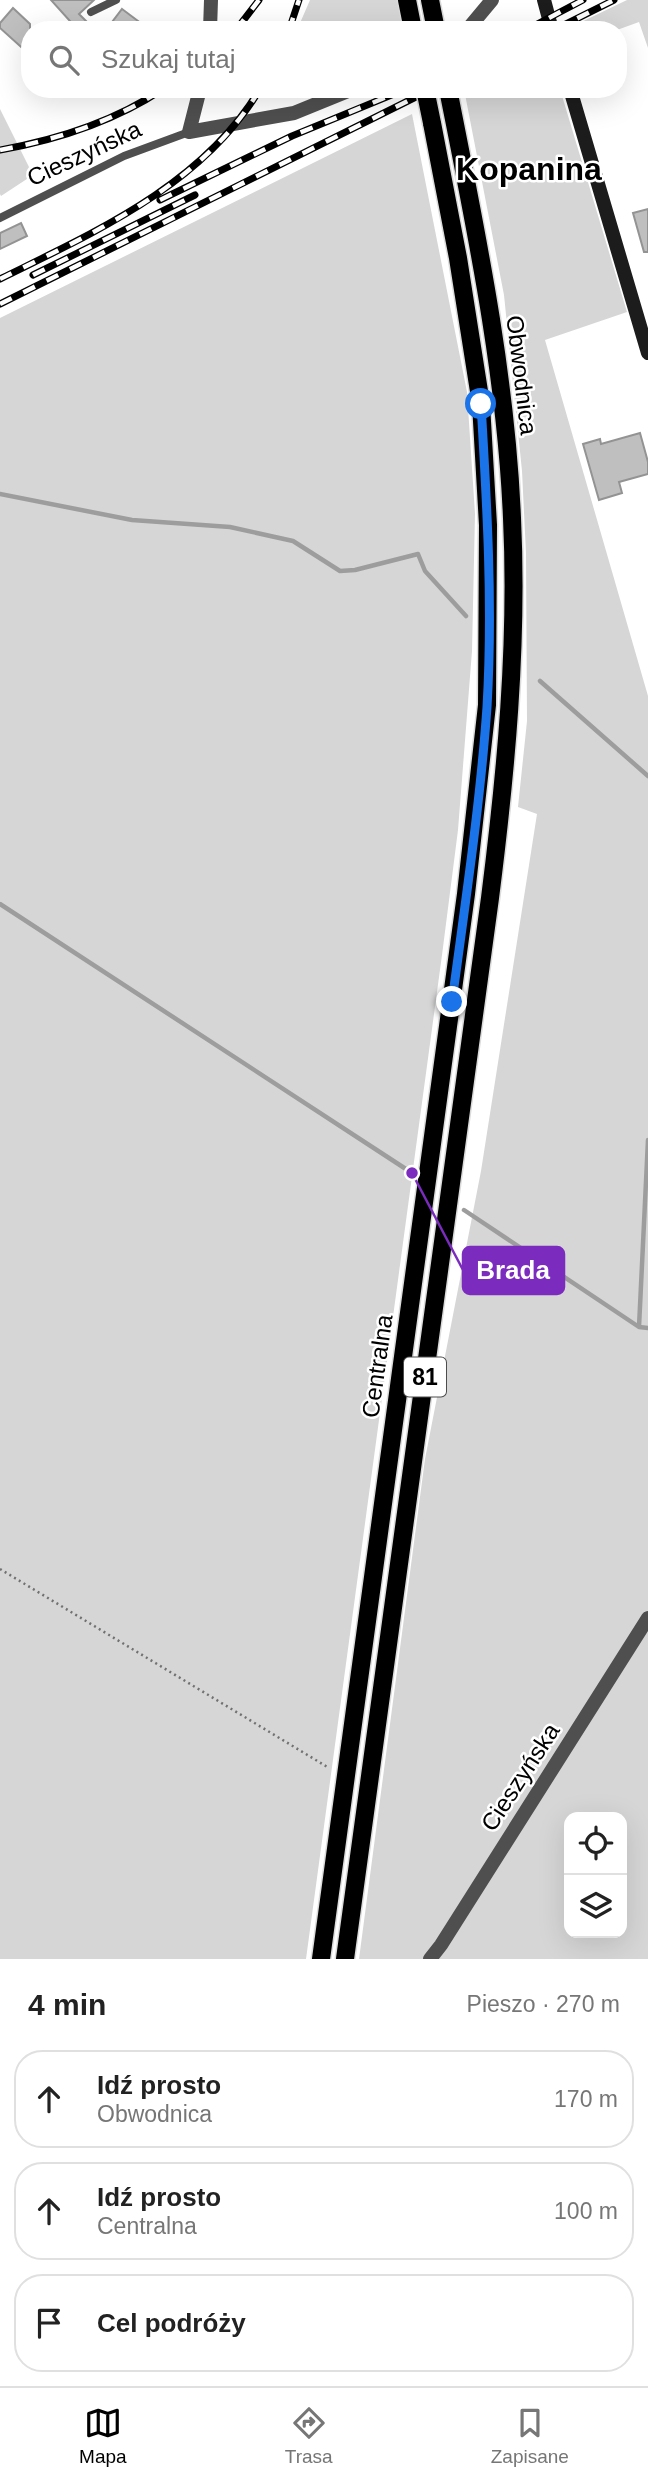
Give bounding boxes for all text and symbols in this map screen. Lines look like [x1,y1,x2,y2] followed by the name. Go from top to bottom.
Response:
[21,21,627,98] search box
[45,41,83,79] icon: search
[101,44,235,74] text: Szukaj tutaj
[23,115,146,191] street label: Cieszyńska
[456,151,602,187] district label: Kopanina
[501,314,543,437] street label: Obwodnica
[465,388,496,419] route start
[436,986,467,1017] route end
[463,1247,564,1294] callout: Brada
[476,1255,550,1285] text: Brada
[356,1312,398,1419] street label: Centralna
[404,1358,446,1396] road number: 81
[475,1718,565,1836] street label: Cieszyńska
[564,1812,627,1938] map controls
[564,1812,627,1875] button: locate
[564,1875,627,1938] button: layers
[28,1988,106,2021] text: 4 min
[467,1991,620,2017] text: Pieszo · 270 m
[97,2070,221,2100] text: Idź prosto
[30,2080,68,2118] icon: ahead
[554,2086,618,2112] text: 170 m
[97,2101,212,2127] text: Obwodnica
[97,2182,221,2212] text: Idź prosto
[30,2192,68,2230] icon: ahead
[554,2198,618,2224] text: 100 m
[97,2213,197,2239] text: Centralna
[30,2304,68,2342] icon: arrive
[97,2308,246,2338] text: Cel podróży
[79,2404,127,2468] tab: Mapa
[285,2404,333,2468] tab: Trasa
[491,2404,569,2468] tab: Zapisane

